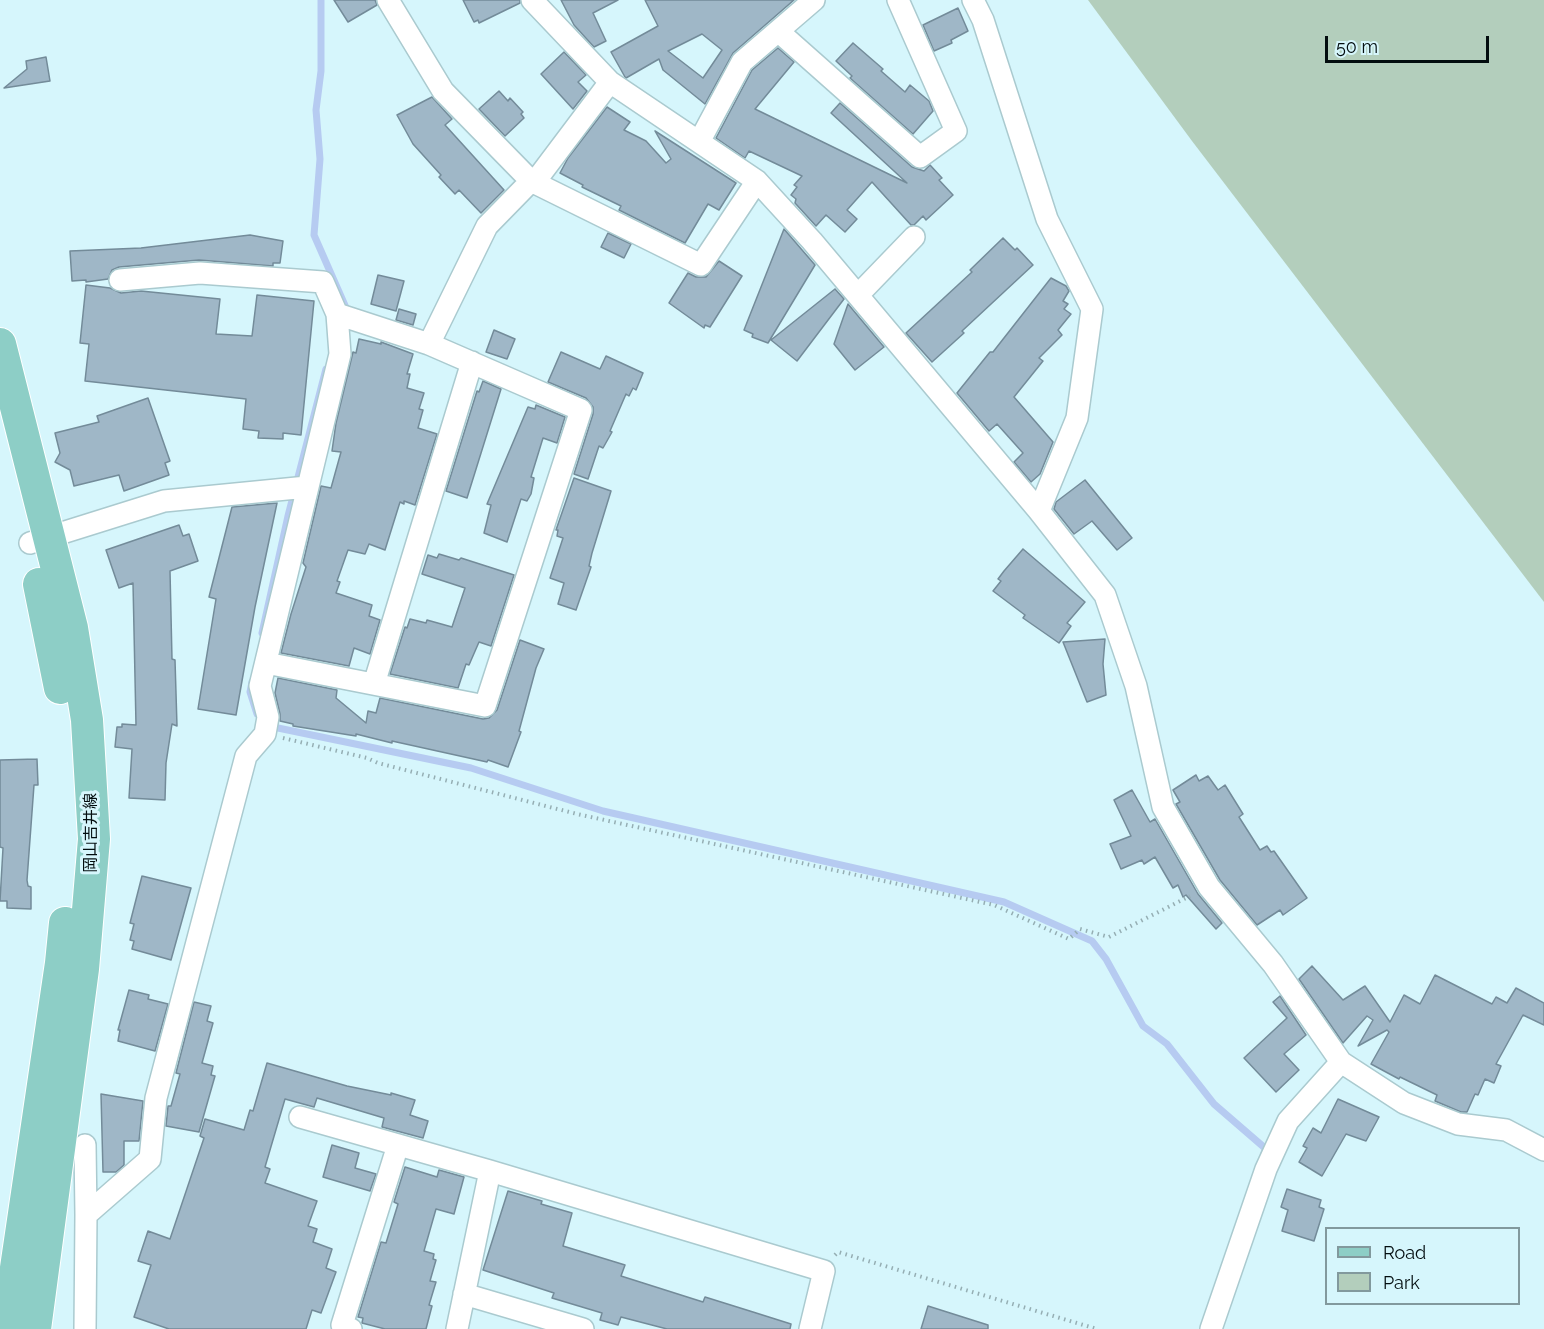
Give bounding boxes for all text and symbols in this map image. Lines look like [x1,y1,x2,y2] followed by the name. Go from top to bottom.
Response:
[1328,24,1492,62] scale bar
[1336,36,1378,57] text: 50 m
[81,793,101,873] street label: 岡山吉井線
[1325,1227,1520,1305] legend
[1383,1242,1426,1263] text: Road
[1383,1272,1420,1293] text: Park

